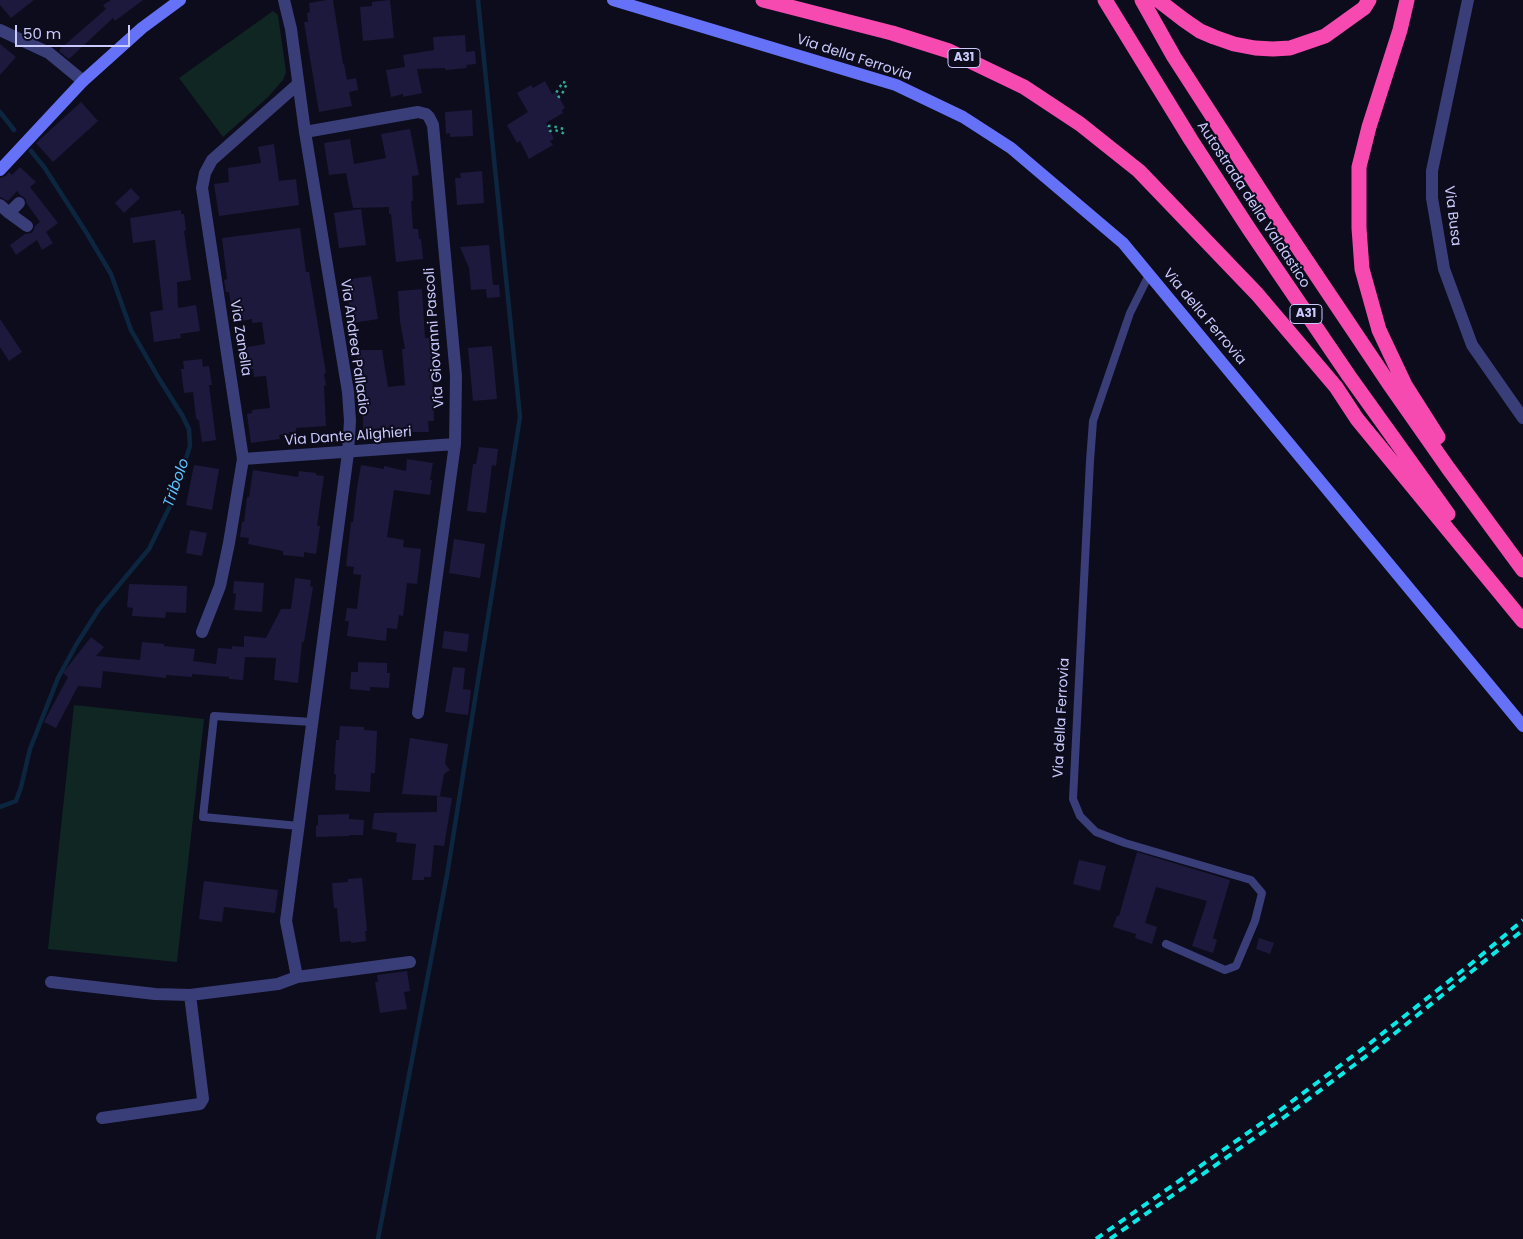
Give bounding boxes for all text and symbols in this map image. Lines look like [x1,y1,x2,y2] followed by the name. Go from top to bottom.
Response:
[18,15,132,47] scale bar
[23,23,61,44] text: 50 m
[794,31,914,85] street label: Via della Ferrovia
[948,48,980,68] road number: A31
[1193,119,1313,291] street label: Autostrada della Valdastico
[1440,185,1464,247] street label: Via Busa
[1159,266,1249,368] street label: Via della Ferrovia
[422,267,448,409] street label: Via Giovanni Pascoli
[336,278,372,416] street label: Via Andrea Palladio
[226,299,254,377] street label: Via Zanella
[1290,304,1322,324] road number: A31
[284,424,412,450] street label: Via Dante Alighieri
[160,456,194,510] water label: Tribolo
[1050,658,1074,778] street label: Via della Ferrovia

